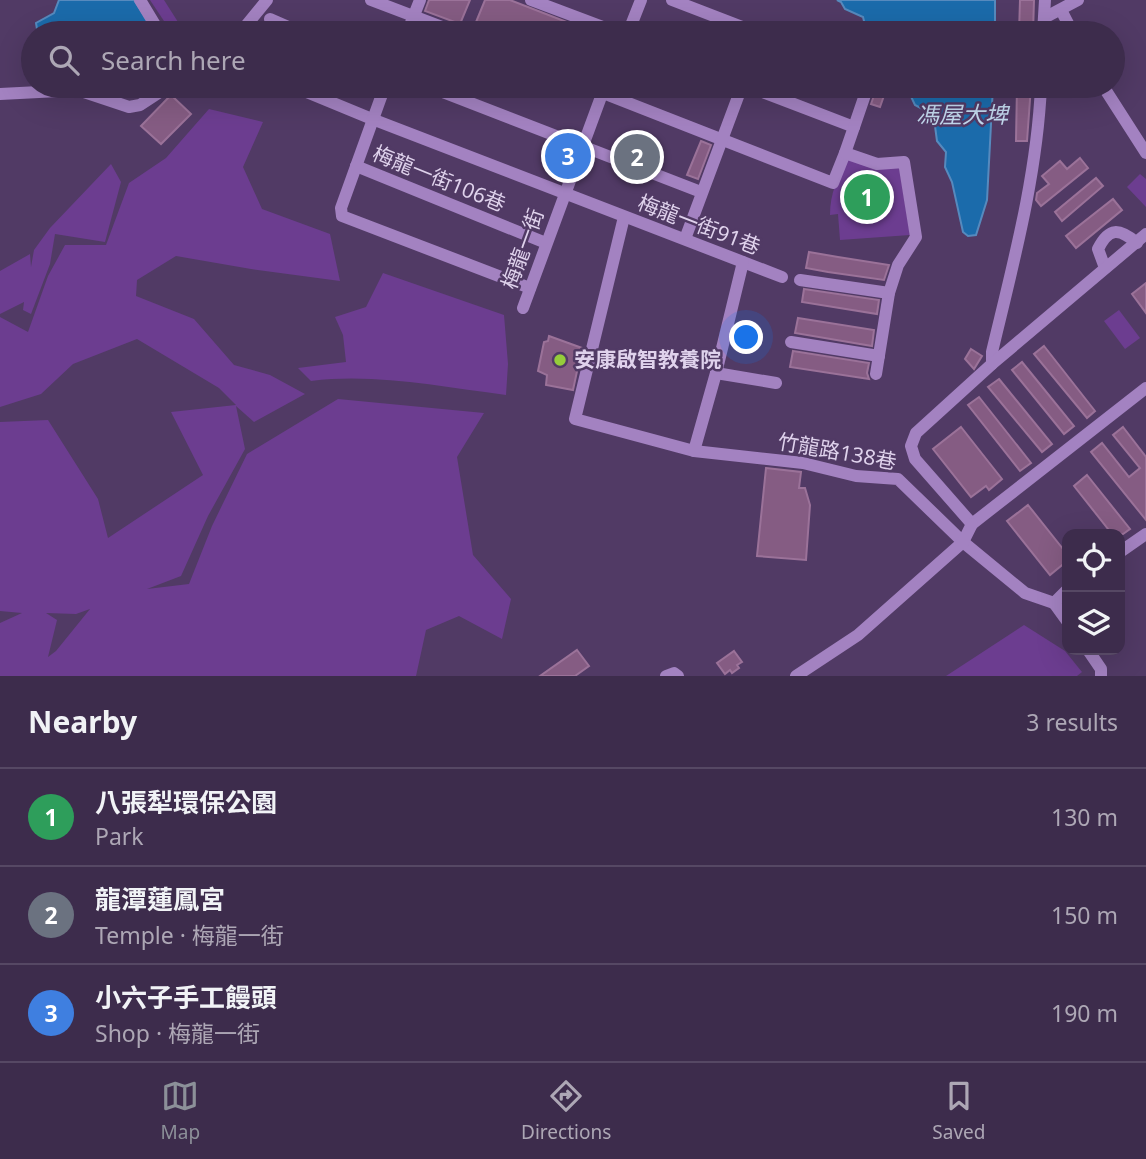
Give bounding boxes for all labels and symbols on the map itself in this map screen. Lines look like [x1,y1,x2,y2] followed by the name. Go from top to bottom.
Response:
[916,98,1011,130] water label: 馮屋大埤
[545,130,591,182] pin: 3
[614,131,660,183] pin: 2
[369,139,510,217] street label: 梅龍一街106巷
[844,171,890,223] pin: 1
[634,188,765,260] street label: 梅龍一街91巷
[495,204,550,293] street label: 梅龍一街
[729,320,763,354] your location
[574,345,721,373] place label: 安康啟智教養院
[552,352,568,368] marker: 安康啟智教養院
[776,427,899,475] street label: 竹龍路138巷

